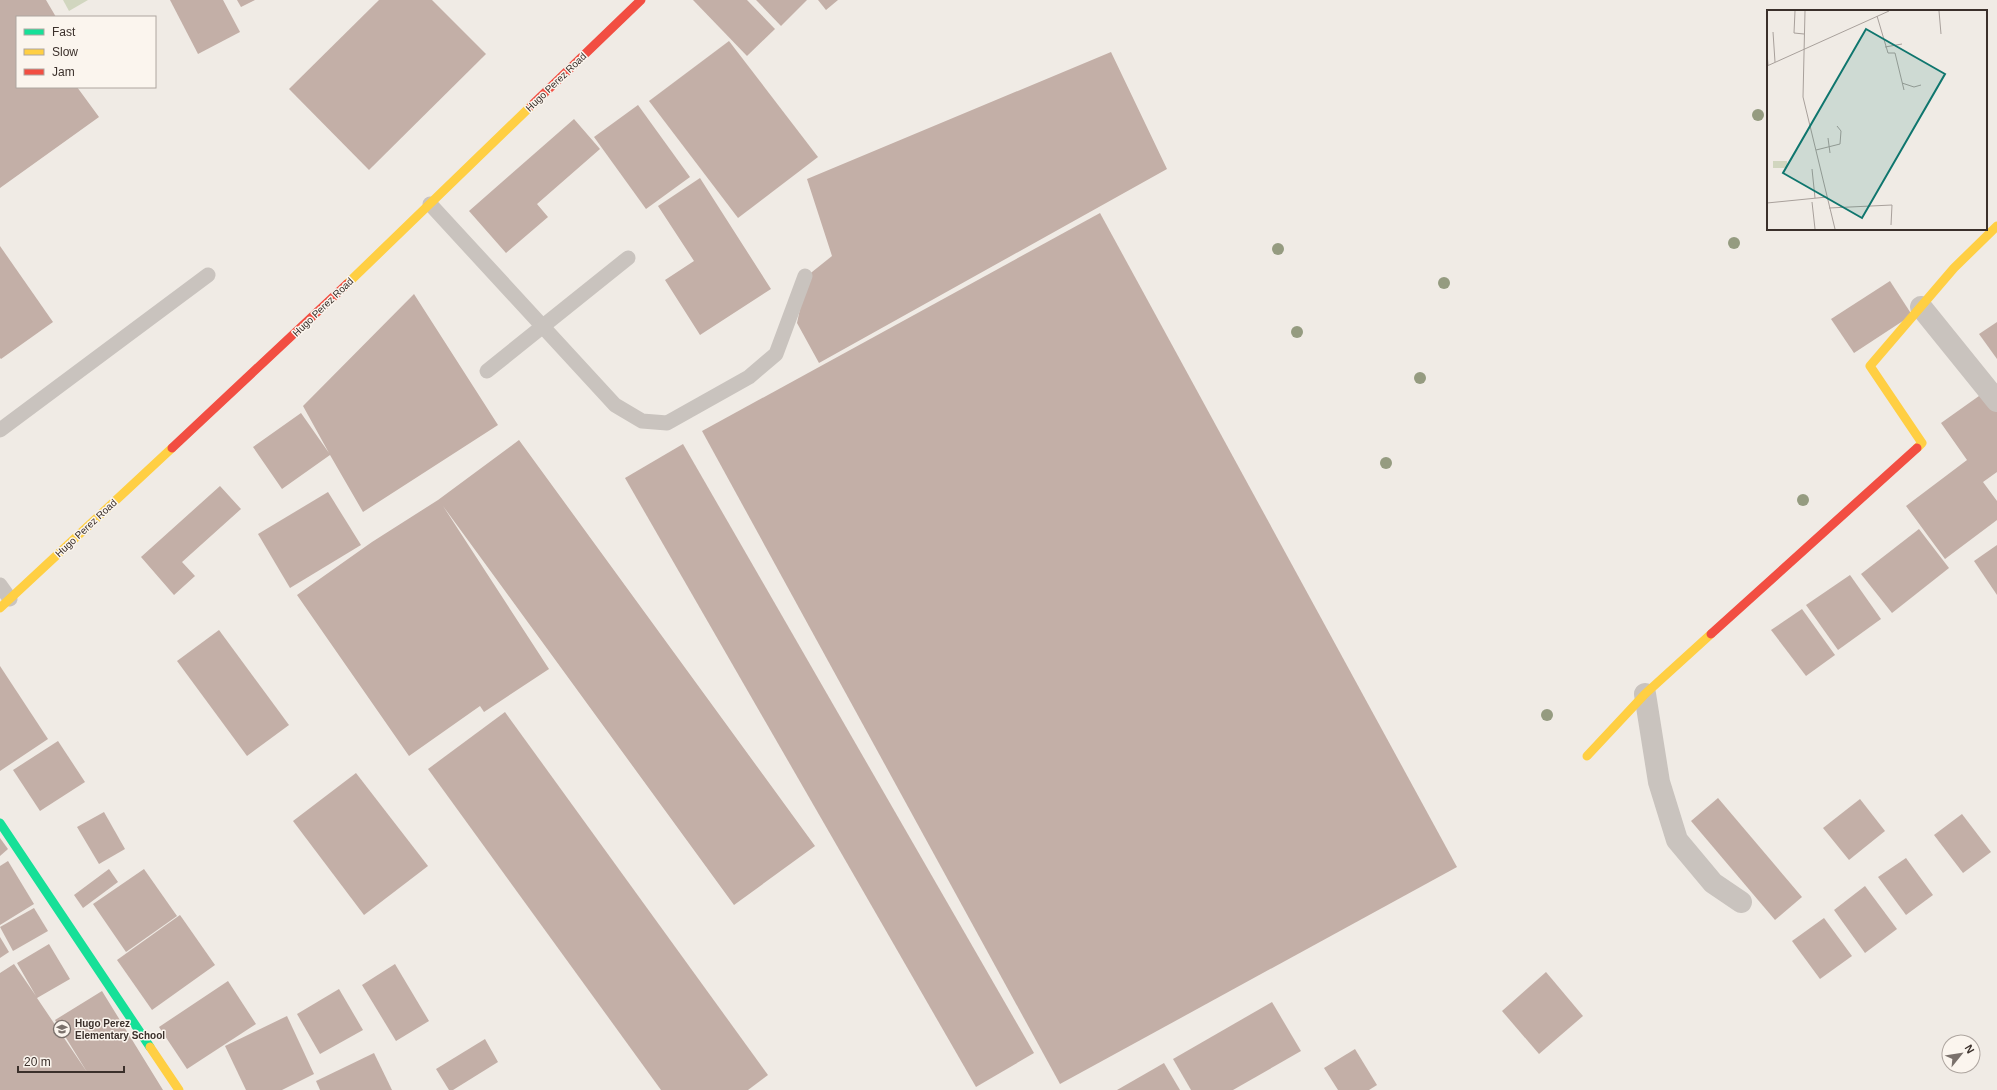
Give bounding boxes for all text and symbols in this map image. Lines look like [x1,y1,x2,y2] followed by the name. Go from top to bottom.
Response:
[1767,10,1987,230] inset map
[16,16,156,88] legend
[52,25,76,39] text: Fast
[52,45,78,59] text: Slow
[524,50,588,114] street label: Hugo Perez Road
[52,65,75,79] text: Jam
[291,275,355,339] street label: Hugo Perez Road
[53,497,119,559] street label: Hugo Perez Road
[75,1018,165,1041] place label: Hugo Perez Elementary School
[52,1019,72,1039] school or university icon: Hugo Perez Elementary School
[1941,1034,1981,1074] north arrow
[1962,1043,1977,1055] text: N
[18,1048,124,1074] scale bar
[24,1055,51,1069] text: 20 m

